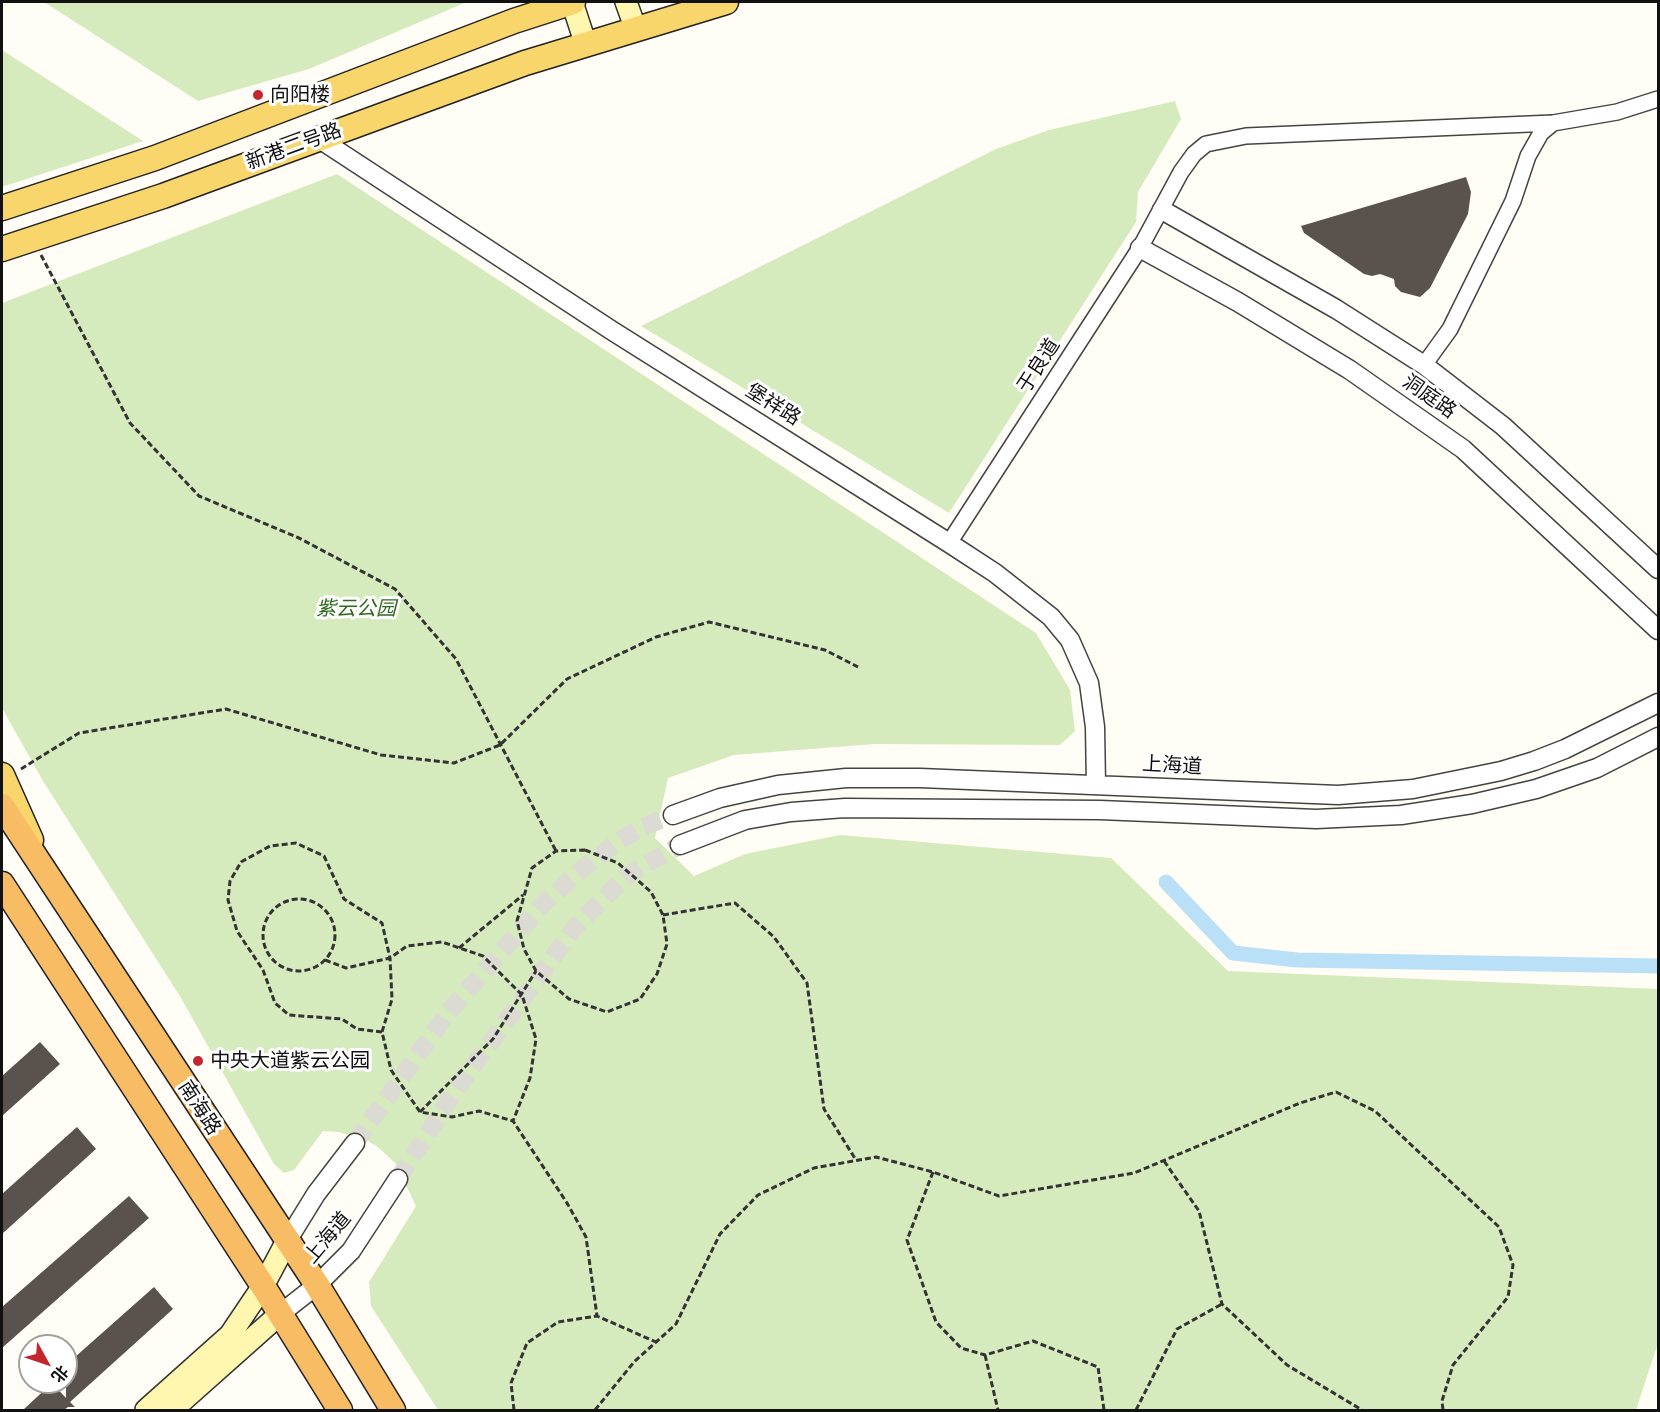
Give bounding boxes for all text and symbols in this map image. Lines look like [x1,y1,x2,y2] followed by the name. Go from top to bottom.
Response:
[270,83,330,107] place label: 向阳楼
[251,88,265,102] marker: 向阳楼
[243,119,345,175] street label: 新港二号路
[1013,334,1065,398] street label: 于良道
[1398,370,1460,424] street label: 洞庭路
[741,379,805,431] street label: 堡祥路
[316,597,396,621] park label: 紫云公园
[1141,752,1203,780] street label: 上海道
[210,1049,370,1073] place label: 中央大道紫云公园
[191,1054,205,1068] marker: 中央大道紫云公园
[173,1076,225,1140] street label: 南海路
[300,1207,356,1269] street label: 上海道
[18,1334,78,1394] north arrow
[47,1362,73,1387] text: 北

